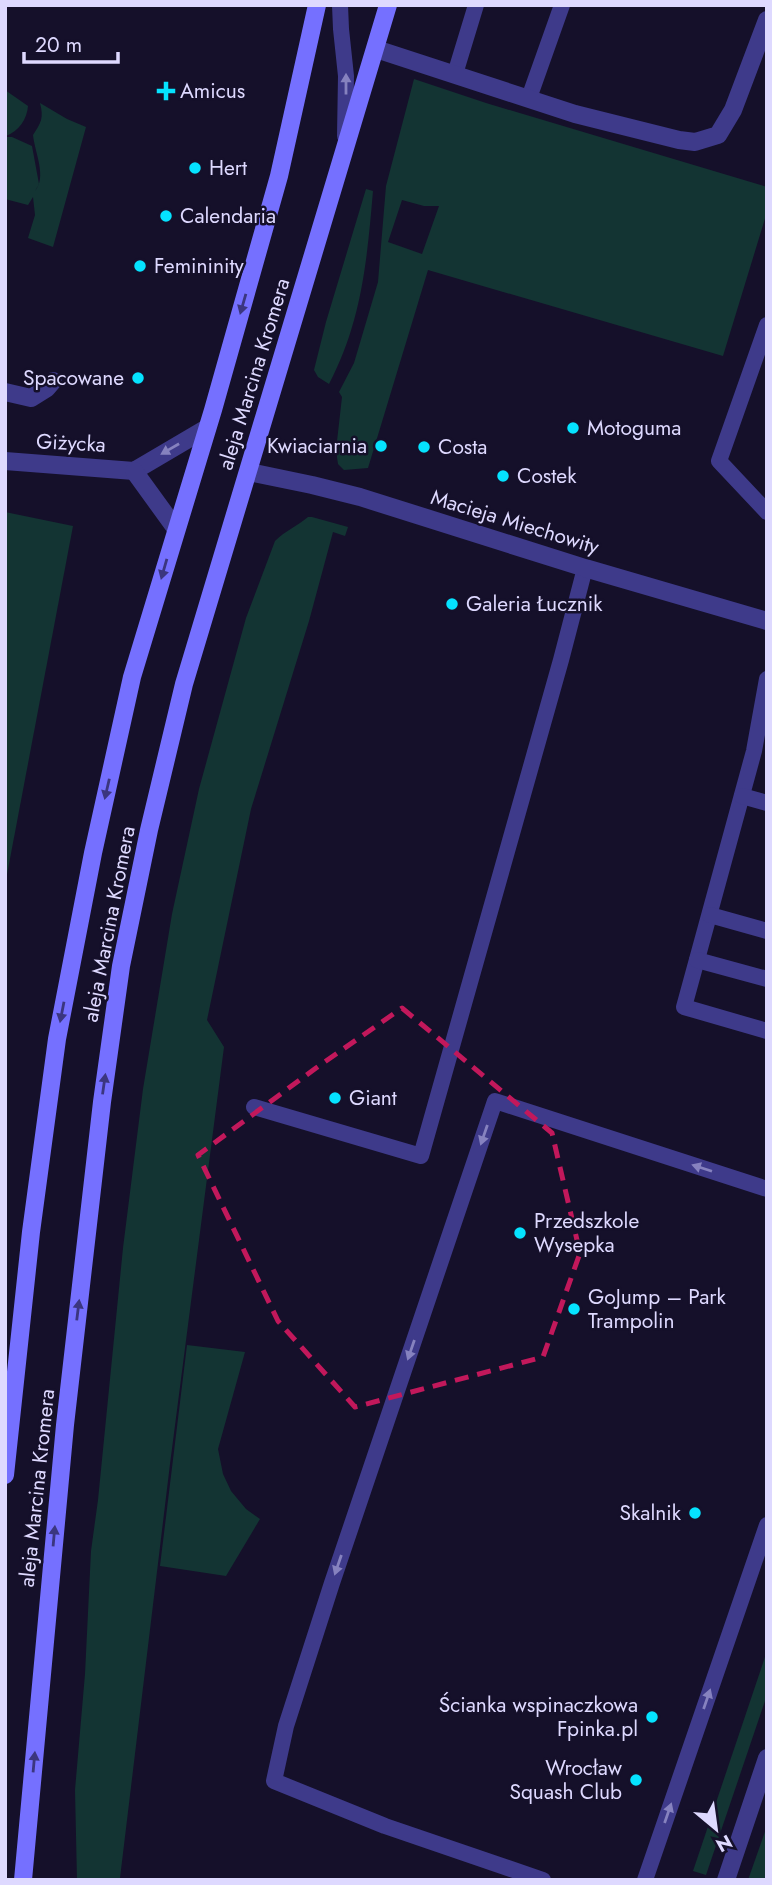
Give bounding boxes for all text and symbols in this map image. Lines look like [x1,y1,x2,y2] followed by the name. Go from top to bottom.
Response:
[24,21,119,65] scale bar
[35,30,82,60] text: 20 m
[340,73,352,95] one-way arrow
[180,76,245,106] place label: Amicus
[158,83,174,99] marker: Amicus
[209,153,247,183] place label: Hert
[187,160,203,176] marker: Hert
[180,201,276,231] place label: Calendaria
[158,208,174,224] marker: Calendaria
[154,251,245,281] place label: Femininity
[132,258,148,274] marker: Femininity
[211,274,297,474] street label: aleja Marcina Kromera
[237,293,248,315] one-way arrow
[23,363,124,393] place label: Spacowane
[130,370,146,386] marker: Spacowane
[587,413,681,443] place label: Motoguma
[565,420,581,436] marker: Motoguma
[35,426,107,460] street label: Giżycka
[267,431,367,461] place label: Kwiaciarnia
[438,432,487,462] place label: Costa
[373,438,389,454] marker: Kwiaciarnia
[416,439,432,455] marker: Costa
[161,443,180,455] one-way arrow
[517,461,577,491] place label: Costek
[495,468,511,484] marker: Costek
[427,482,604,562] street label: Macieja Miechowity
[159,559,169,580] one-way arrow
[466,589,603,619] place label: Galeria Łucznik
[444,596,460,612] marker: Galeria Łucznik
[102,778,113,800] one-way arrow
[75,823,143,1025] street label: aleja Marcina Kromera
[57,1001,68,1023] one-way arrow
[99,1073,110,1095] one-way arrow
[349,1083,397,1113] place label: Giant
[327,1090,343,1106] marker: Giant
[478,1124,489,1145] one-way arrow
[691,1163,712,1173] one-way arrow
[534,1206,639,1260] place label: Przedszkole Wysepka
[512,1225,528,1241] marker: Przedszkole Wysepka
[588,1282,726,1336] place label: GoJump – Park Trampolin
[72,1298,83,1320] one-way arrow
[566,1301,582,1317] marker: GoJump – Park Trampolin
[405,1340,416,1361] one-way arrow
[12,1387,62,1589] street label: aleja Marcina Kromera
[620,1498,682,1528] place label: Skalnik
[687,1505,703,1521] marker: Skalnik
[49,1525,60,1547] one-way arrow
[332,1555,343,1576] one-way arrow
[702,1688,713,1709] one-way arrow
[439,1690,638,1744] place label: Ścianka wspinaczkowa Fpinka.pl
[644,1709,660,1725] marker: Ścianka wspinaczkowa Fpinka.pl
[29,1751,40,1773] one-way arrow
[509,1753,623,1807] place label: Wrocław Squash Club
[628,1772,644,1788] marker: Wrocław Squash Club
[681,1794,751,1864] north arrow
[663,1802,674,1823] one-way arrow
[711,1828,737,1859] text: N

